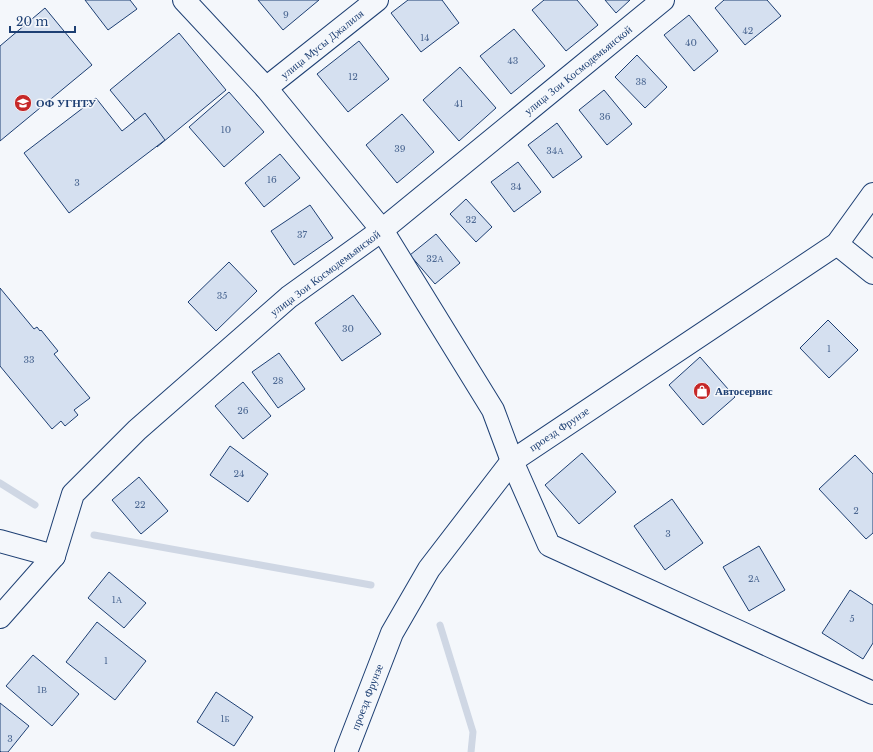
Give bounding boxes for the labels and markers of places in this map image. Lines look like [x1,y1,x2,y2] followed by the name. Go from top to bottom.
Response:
[13,93,33,113] school or university icon: ОФ УГНТУ
[36,96,96,110] place label: ОФ УГНТУ
[692,381,712,401] shop icon: Автосервис
[715,384,773,398] place label: Автосервис

